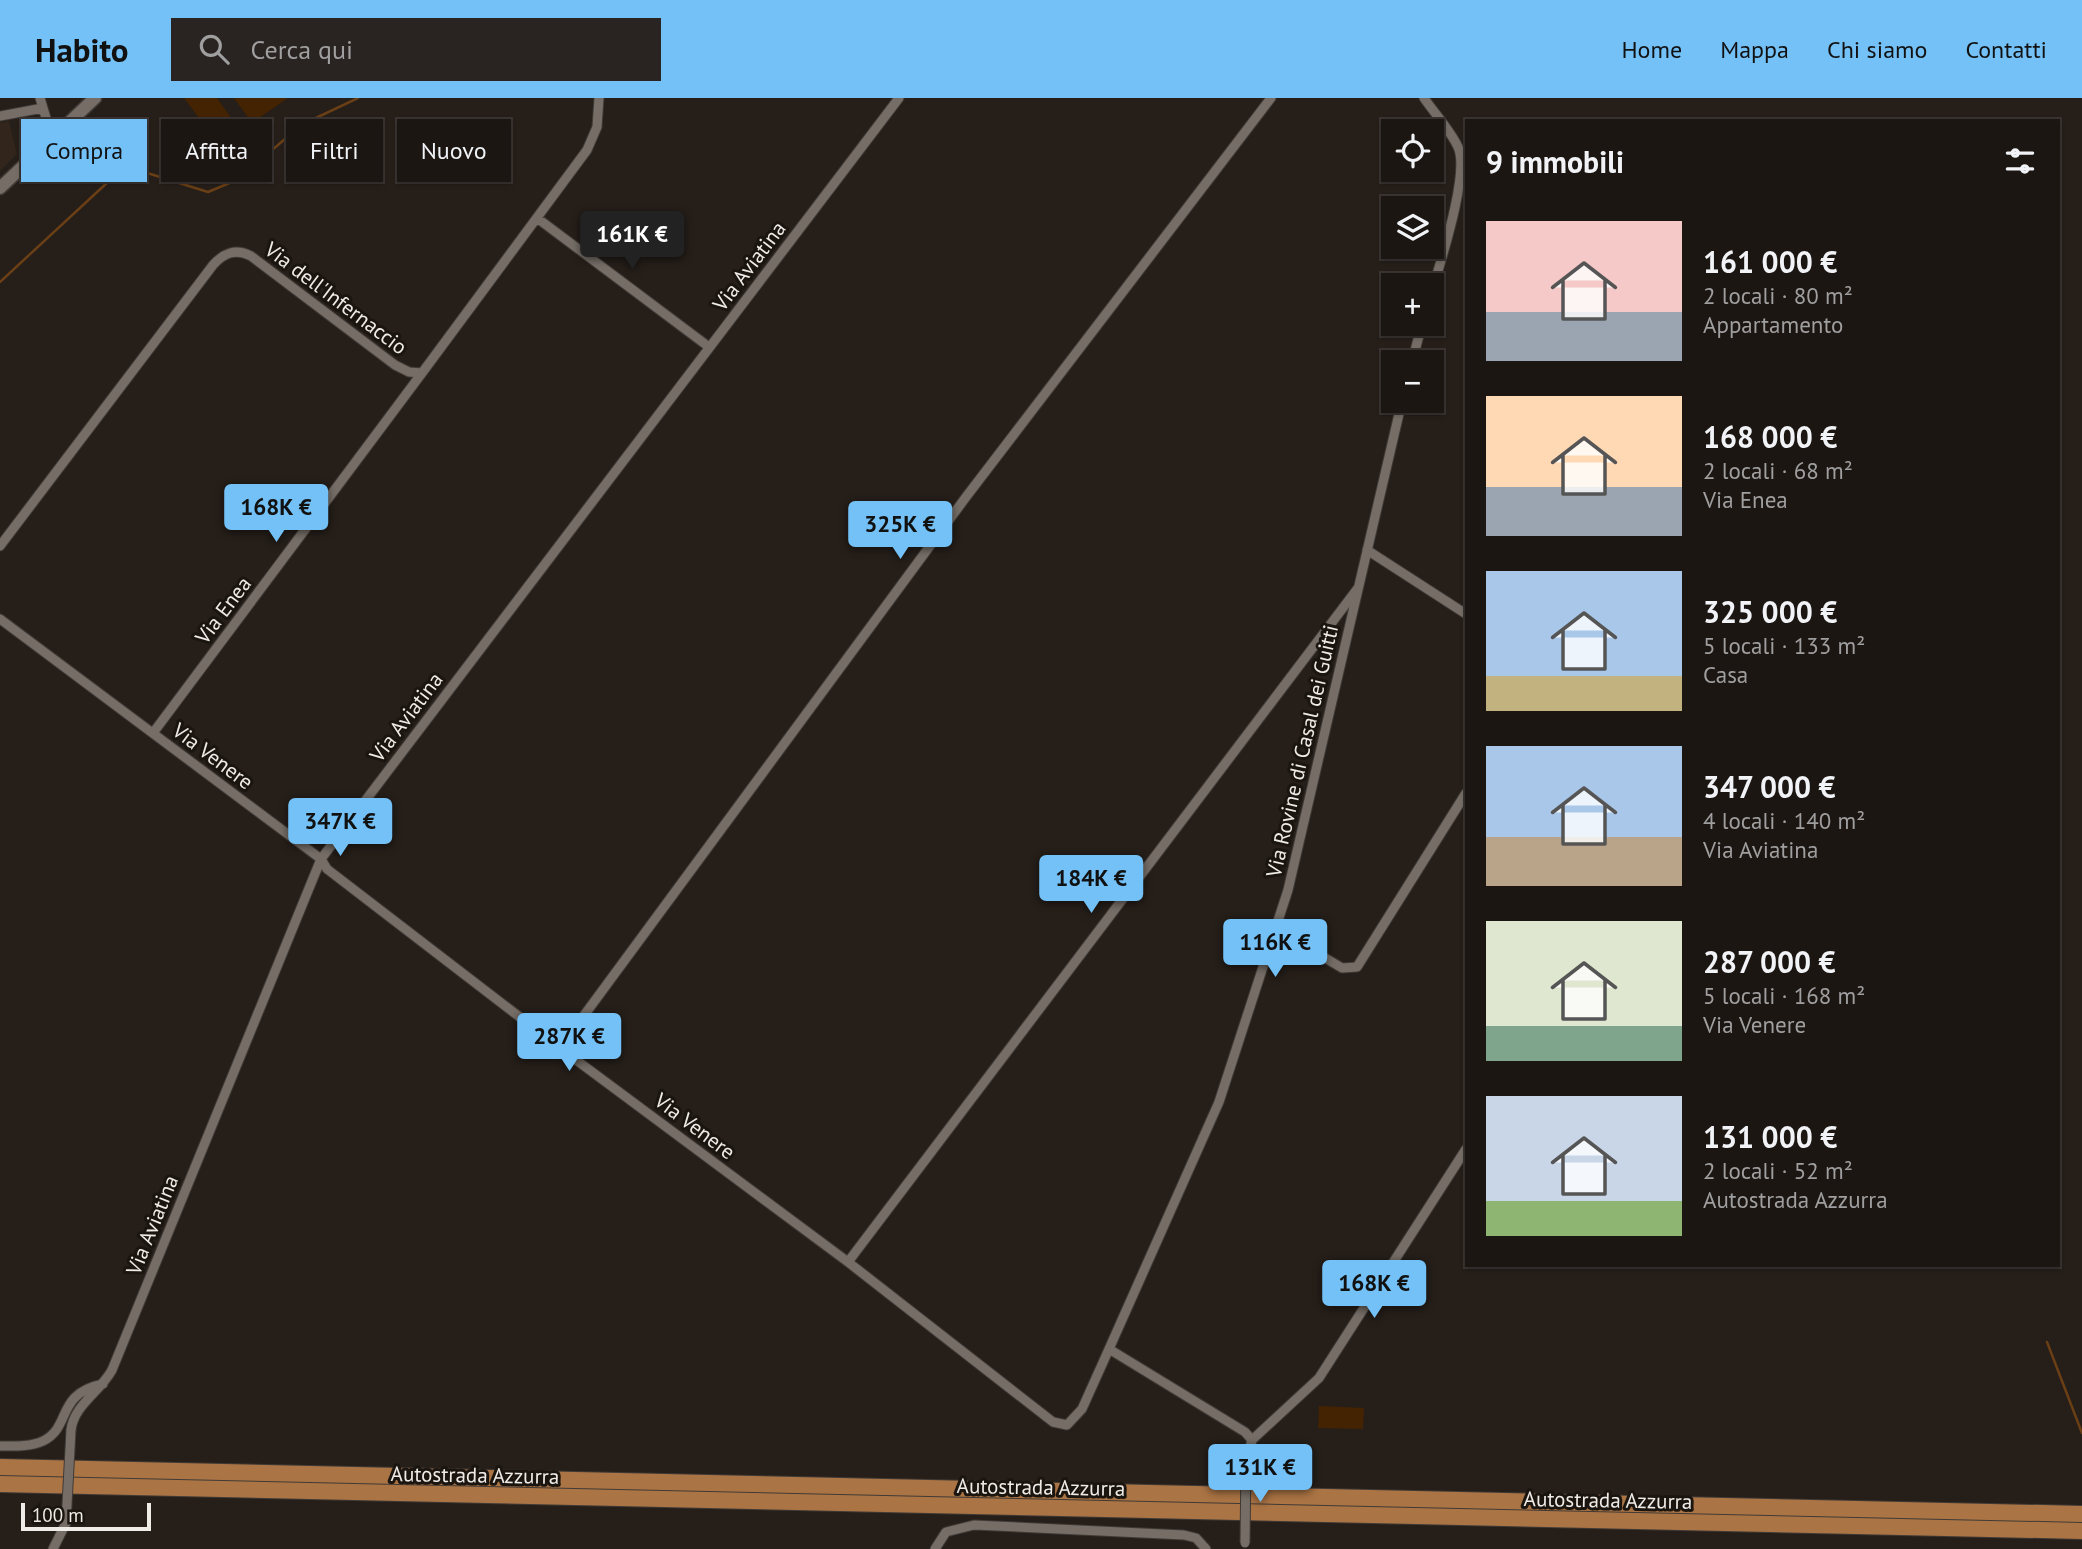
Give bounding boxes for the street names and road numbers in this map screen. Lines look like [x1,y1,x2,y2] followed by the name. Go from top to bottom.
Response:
[706,216,791,317] street label: Via Aviatina
[259,235,413,360] street label: Via dell'Infernaccio
[188,571,257,650] street label: Via Enea
[1260,622,1344,881] street label: Via Rovine di Casal dei Guitti
[363,667,448,768] street label: Via Aviatina
[166,716,259,795] street label: Via Venere
[648,1086,741,1165] street label: Via Venere
[119,1171,184,1280] street label: Via Aviatina
[391,1460,559,1490] street label: Autostrada Azzurra
[957,1472,1125,1502] street label: Autostrada Azzurra
[1524,1485,1692,1515] street label: Autostrada Azzurra

